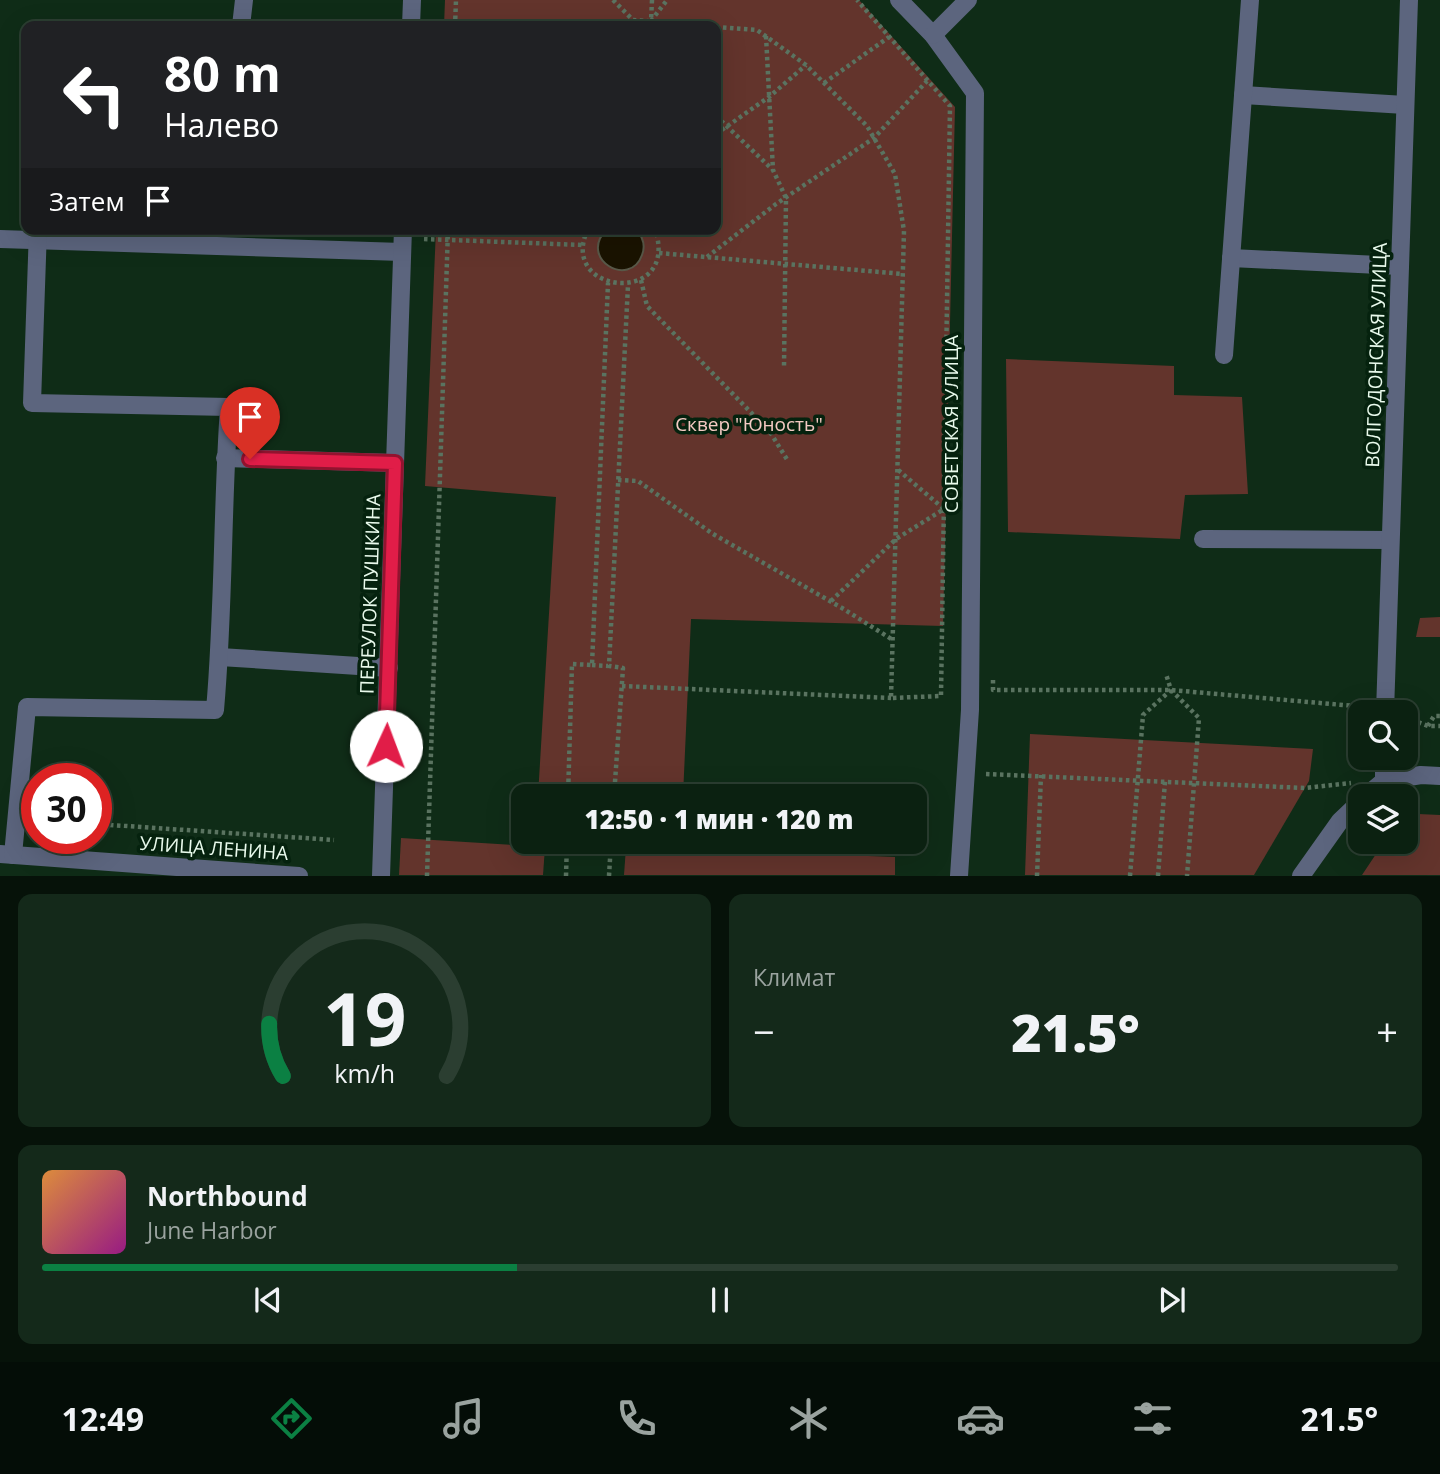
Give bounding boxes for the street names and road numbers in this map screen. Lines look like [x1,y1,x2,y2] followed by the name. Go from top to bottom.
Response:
[1359,242,1393,468] street label: ВОЛГОДОНСКАЯ УЛИЦА
[938,335,964,513] street label: СОВЕТСКАЯ УЛИЦА
[354,494,386,694] street label: ПЕРЕУЛОК ПУШКИНА
[139,830,289,866] street label: УЛИЦА ЛЕНИНА

